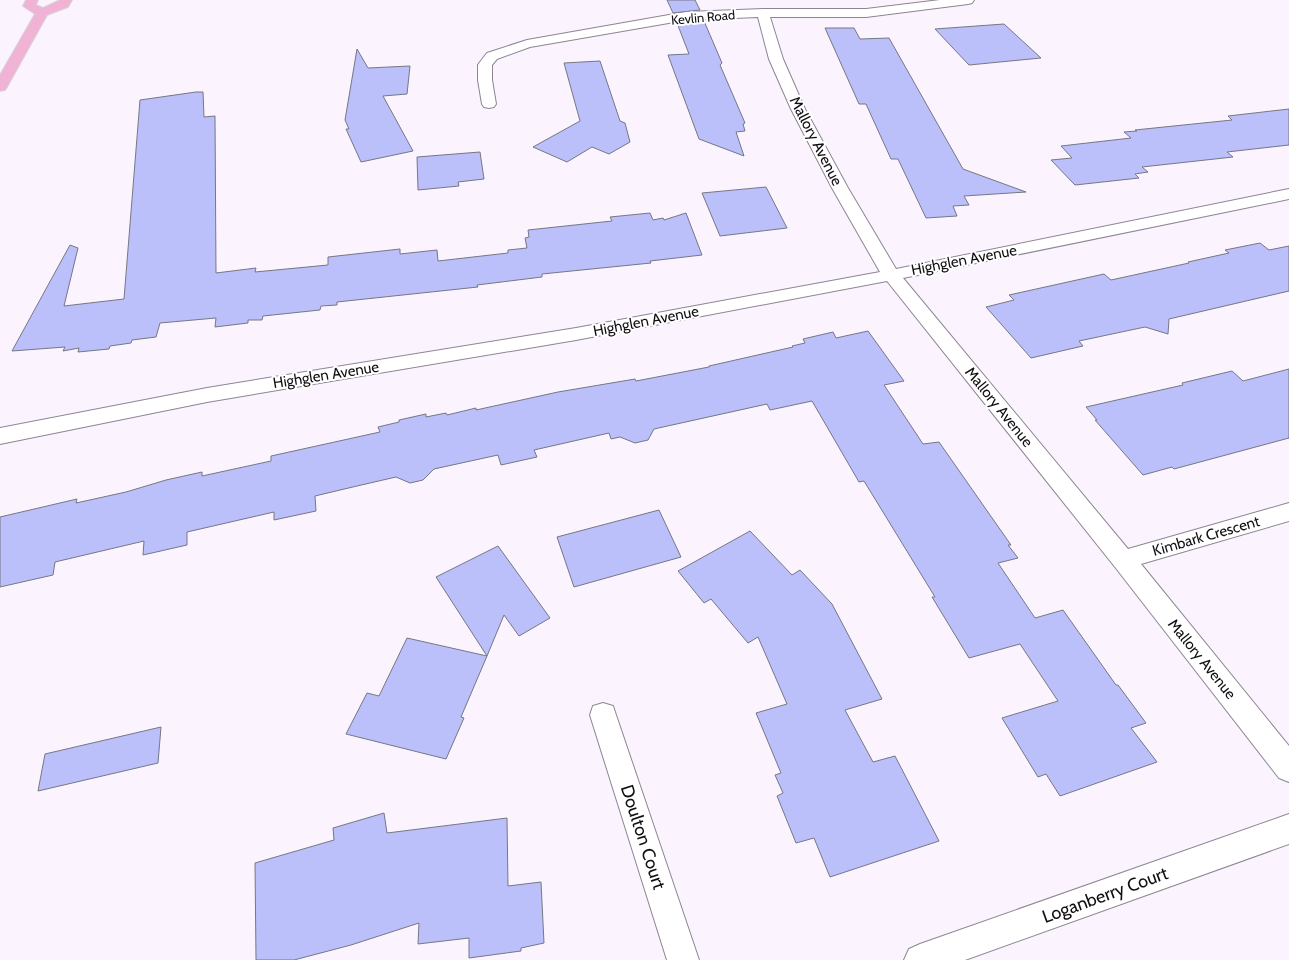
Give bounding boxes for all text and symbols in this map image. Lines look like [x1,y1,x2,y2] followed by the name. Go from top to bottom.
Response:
[670,6,736,28] street label: Kevlin Road
[786,93,846,189] street label: Mallory Avenue
[910,241,1019,279] street label: Highglen Avenue
[592,302,701,340] street label: Highglen Avenue
[272,358,381,392] street label: Highglen Avenue
[961,363,1037,451] street label: Mallory Avenue
[1150,512,1262,560] street label: Kimbark Crescent
[1164,615,1240,703] street label: Mallory Avenue
[616,782,670,892] street label: Doulton Court
[1039,862,1171,928] street label: Loganberry Court

